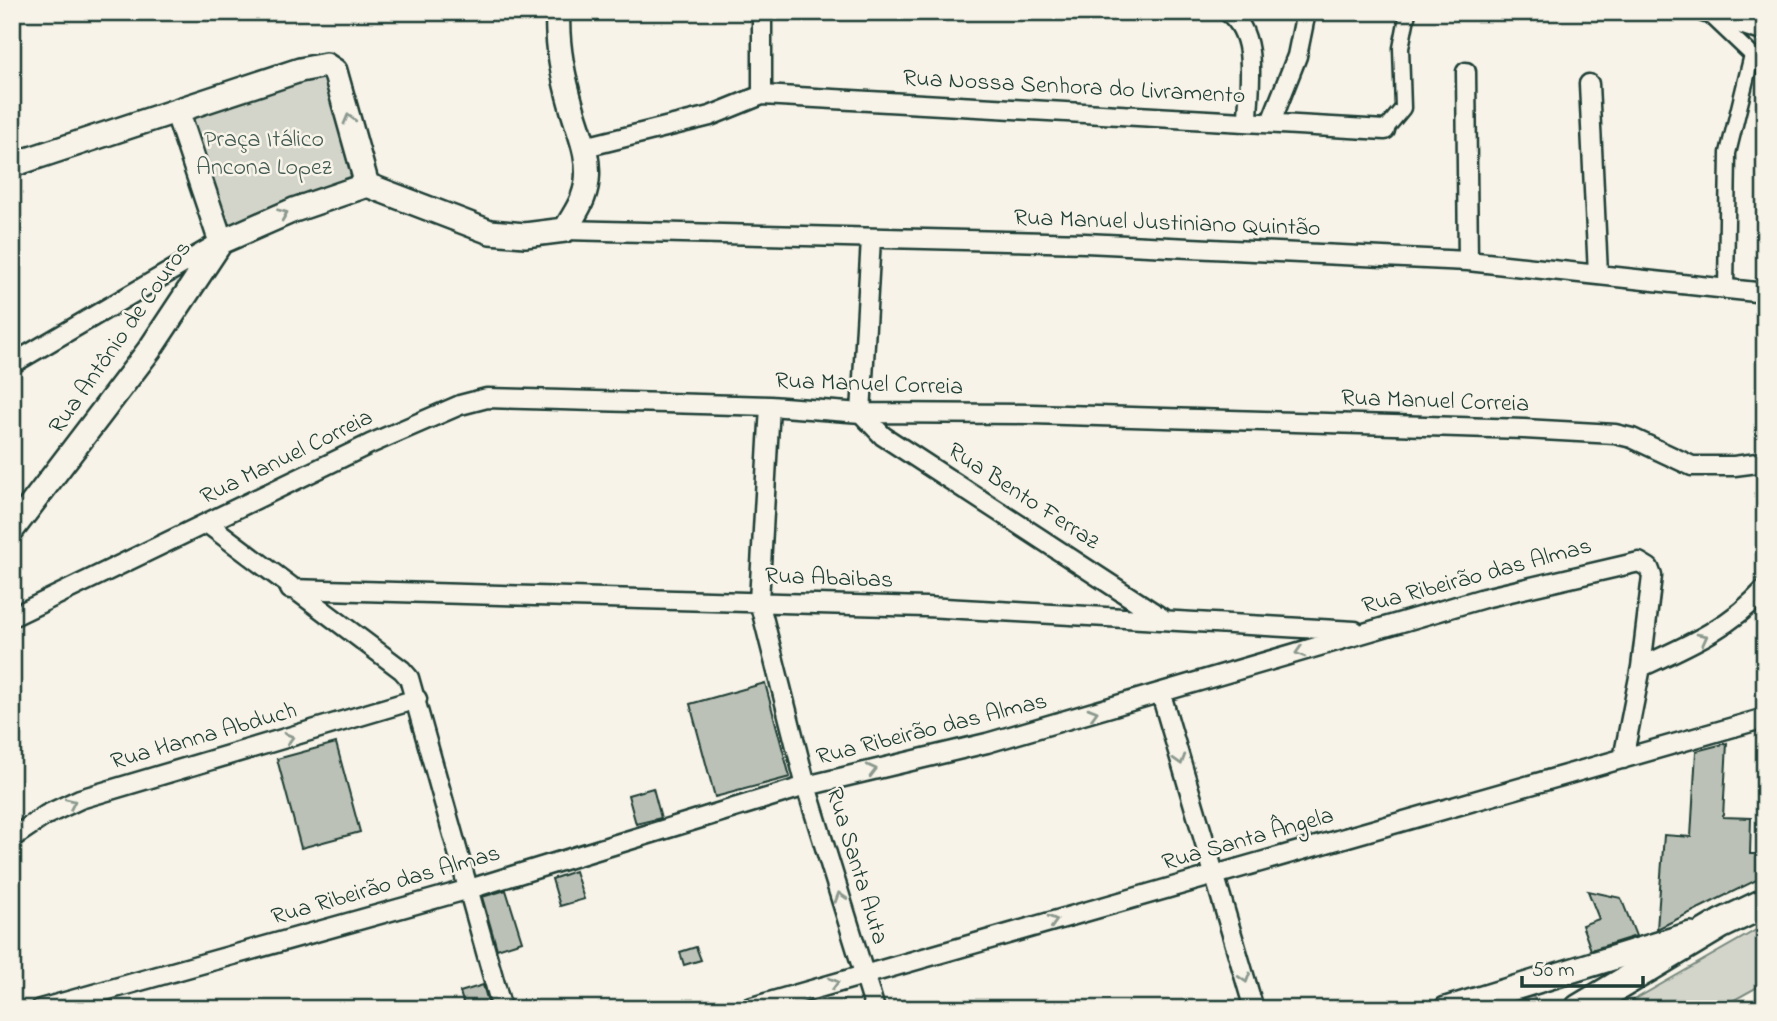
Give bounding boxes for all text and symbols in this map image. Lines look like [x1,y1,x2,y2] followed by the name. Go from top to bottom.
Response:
[902,62,1246,114] street label: Rua Nossa Senhora do Livramento
[342,114,357,126] one-way arrow
[196,123,333,186] park label: Praça Itálico Ancona Lopez
[1013,201,1321,247] street label: Rua Manuel Justiniano Quintão
[276,208,288,222] one-way arrow
[41,234,201,442] street label: Rua Antônio de Couros
[774,364,964,406] street label: Rua Manuel Correia
[1340,381,1530,423] street label: Rua Manuel Correia
[195,401,379,515] street label: Rua Manuel Correia
[940,435,1107,560] street label: Rua Bento Ferraz
[1358,529,1596,625] street label: Rua Ribeirão das Almas
[764,559,894,599] street label: Rua Abaibas
[1696,632,1708,646] one-way arrow
[1295,643,1307,658] one-way arrow
[813,684,1051,776] street label: Rua Ribeirão das Almas
[107,694,301,780] street label: Rua Hanna Abduch
[1086,707,1098,722] one-way arrow
[283,731,295,746] one-way arrow
[1172,754,1187,766] one-way arrow
[866,764,878,779] one-way arrow
[815,783,897,949] street label: Rua Santa Auta
[64,798,76,812] one-way arrow
[1158,798,1338,881] street label: Rua Santa Ângela
[267,837,505,935] street label: Rua Ribeirão das Almas
[834,891,848,903] one-way arrow
[1047,915,1059,930] one-way arrow
[1522,944,1642,988] scale bar
[1532,956,1575,986] text: 50 m
[1236,972,1251,984] one-way arrow
[828,977,840,992] one-way arrow

